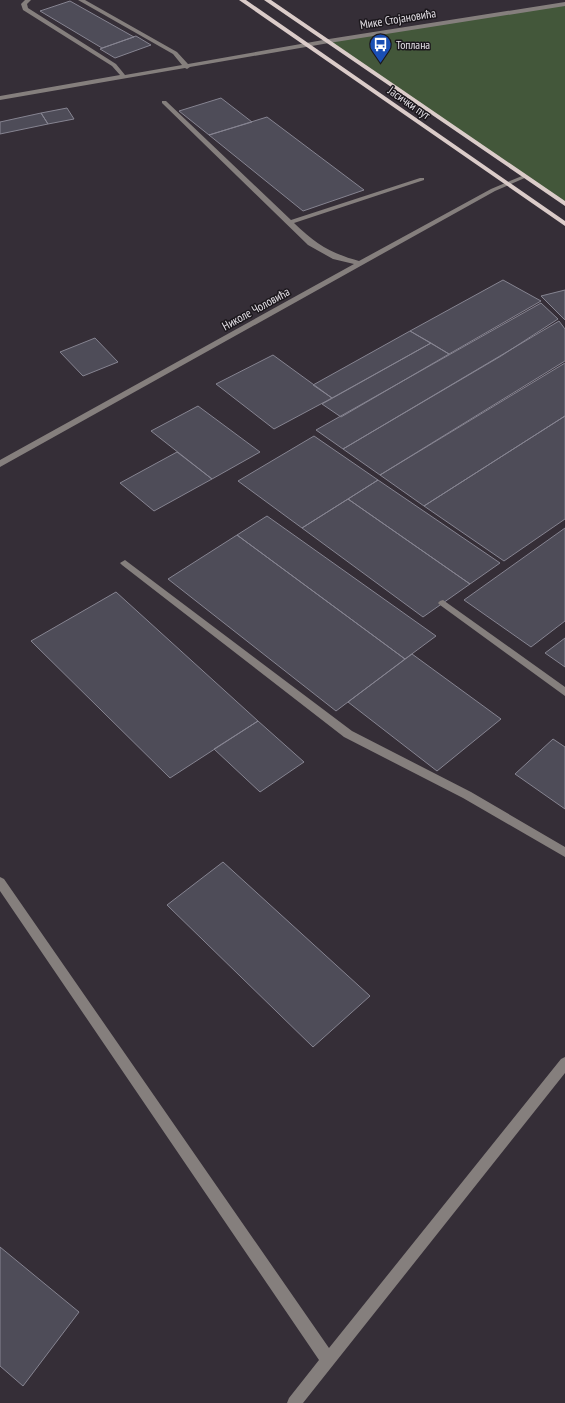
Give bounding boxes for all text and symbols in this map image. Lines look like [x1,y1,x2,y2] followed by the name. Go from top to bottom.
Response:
[359,5,437,32] street label: Мике Стојановића
[367,32,393,65] bus stop icon: Топлана
[396,37,430,52] place label: Топлана
[384,82,433,123] street label: Јасички пут
[219,284,292,333] street label: Николе Чоловића

